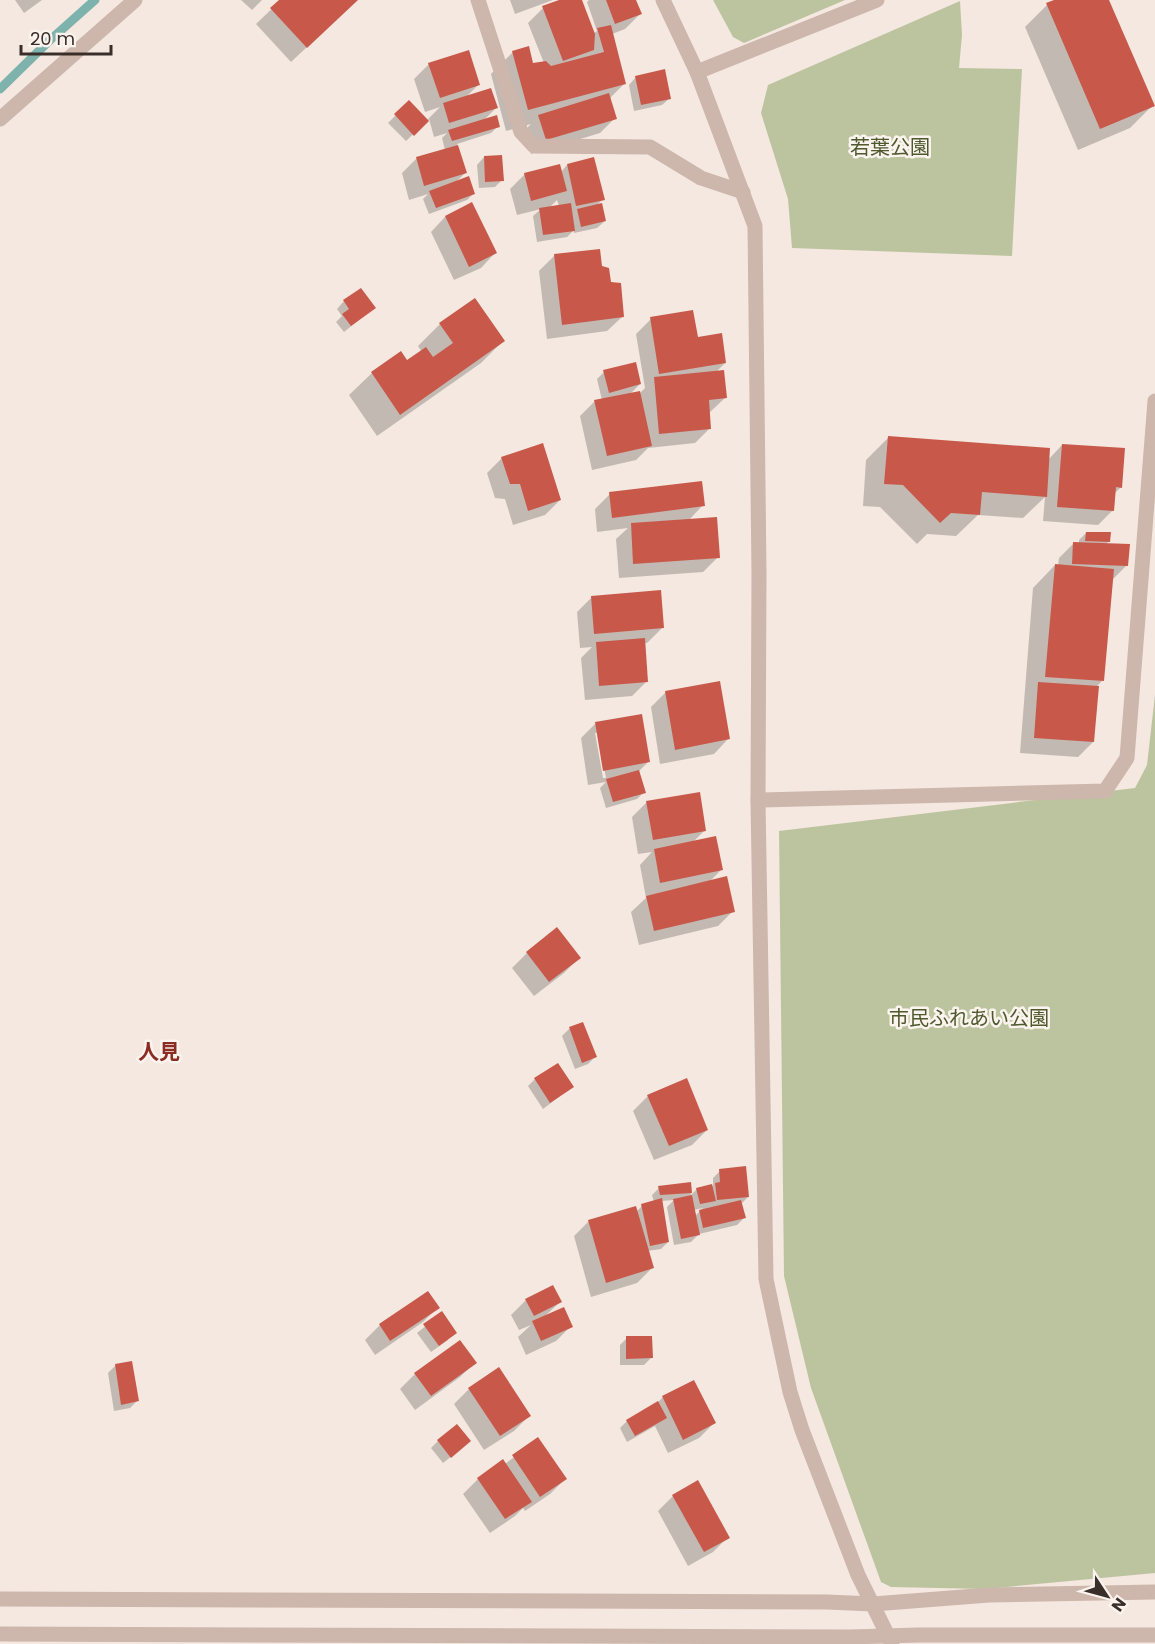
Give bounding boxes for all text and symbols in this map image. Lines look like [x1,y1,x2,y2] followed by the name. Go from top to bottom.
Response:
[21,18,111,56] scale bar
[30,26,75,51] text: 20 m
[850,133,930,161] park label: 若葉公園
[889,1004,1049,1032] park label: 市民ふれあい公園
[138,1037,180,1066] district label: 人見
[1077,1566,1137,1626] north arrow
[1106,1593,1132,1616] text: N

